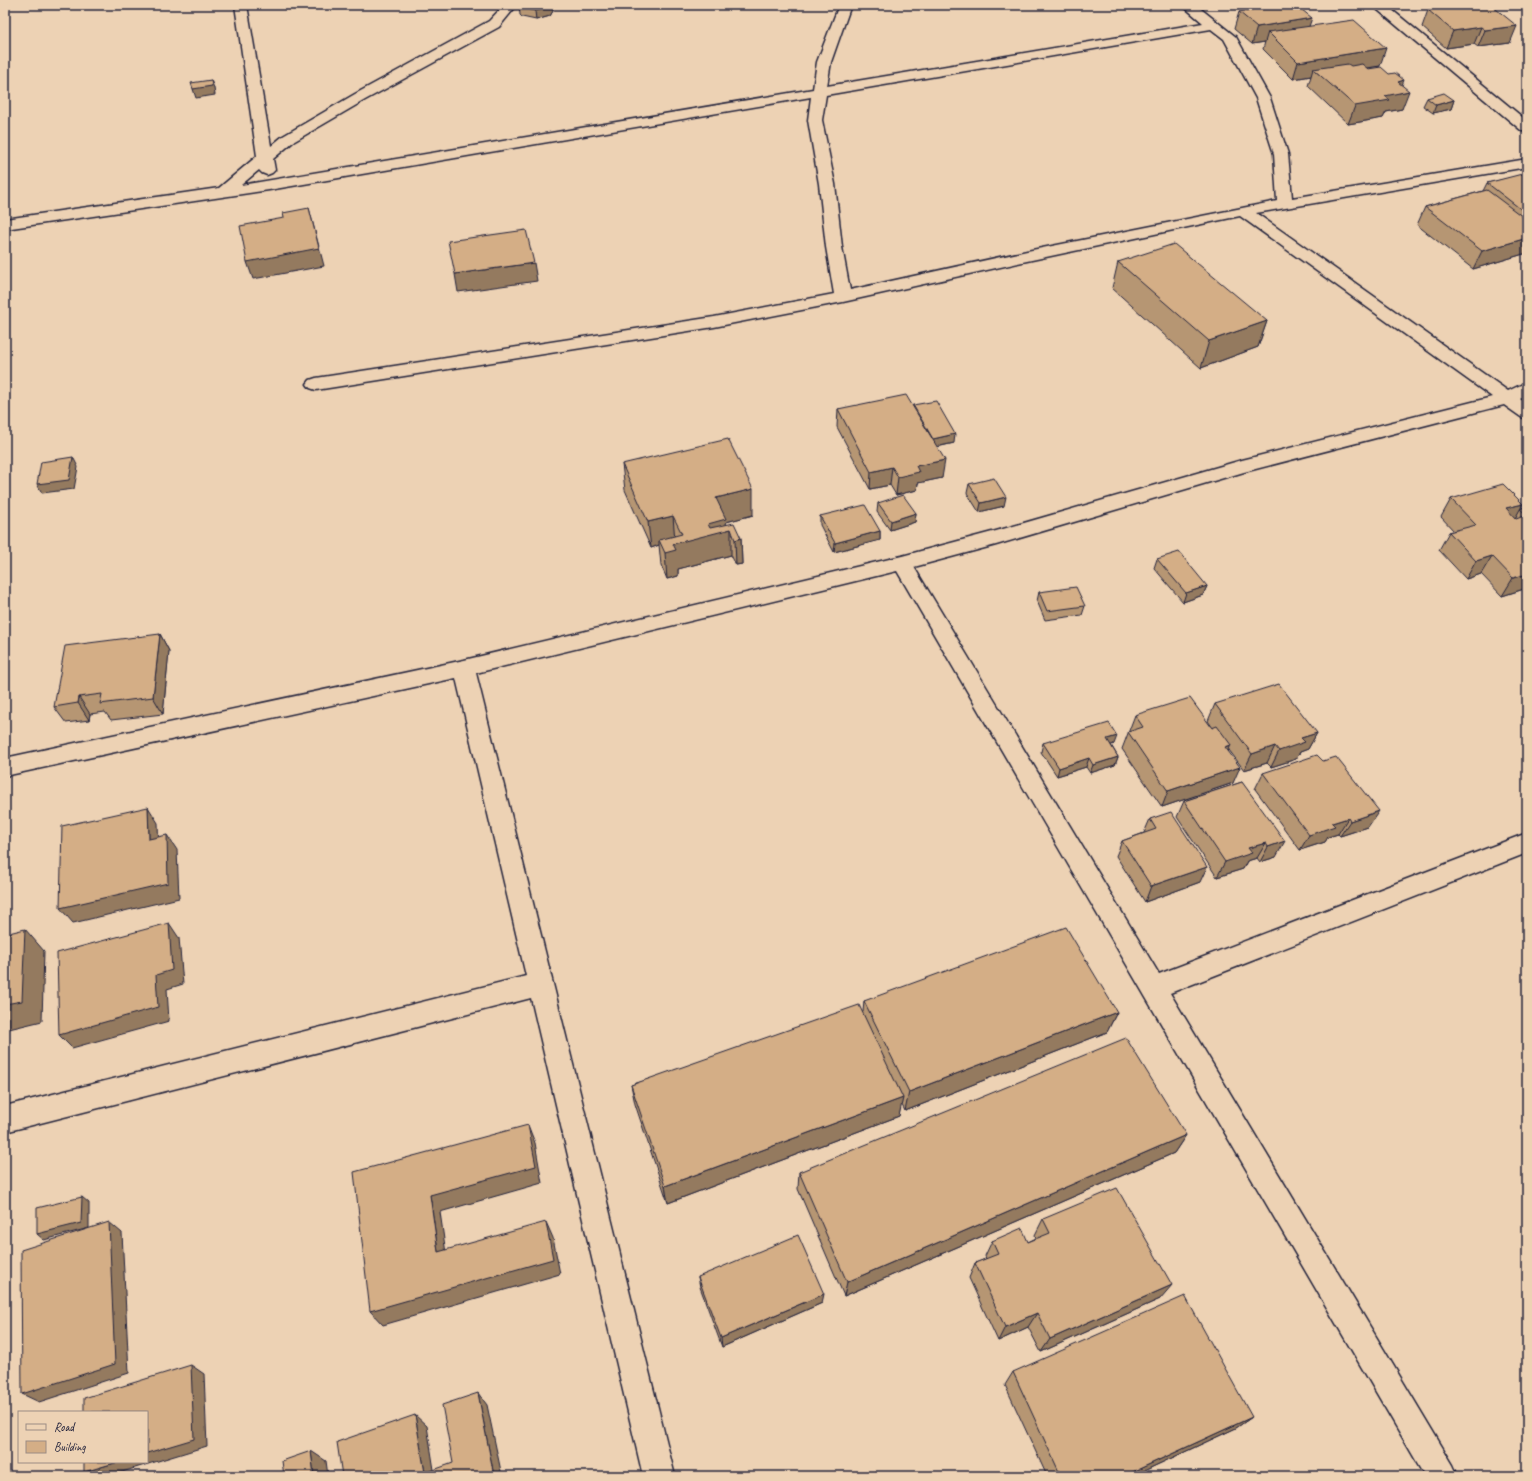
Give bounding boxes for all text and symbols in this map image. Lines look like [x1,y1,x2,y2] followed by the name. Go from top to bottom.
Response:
[18,1411,148,1463] legend
[54,1419,76,1435] text: Road
[54,1439,86,1455] text: Building

